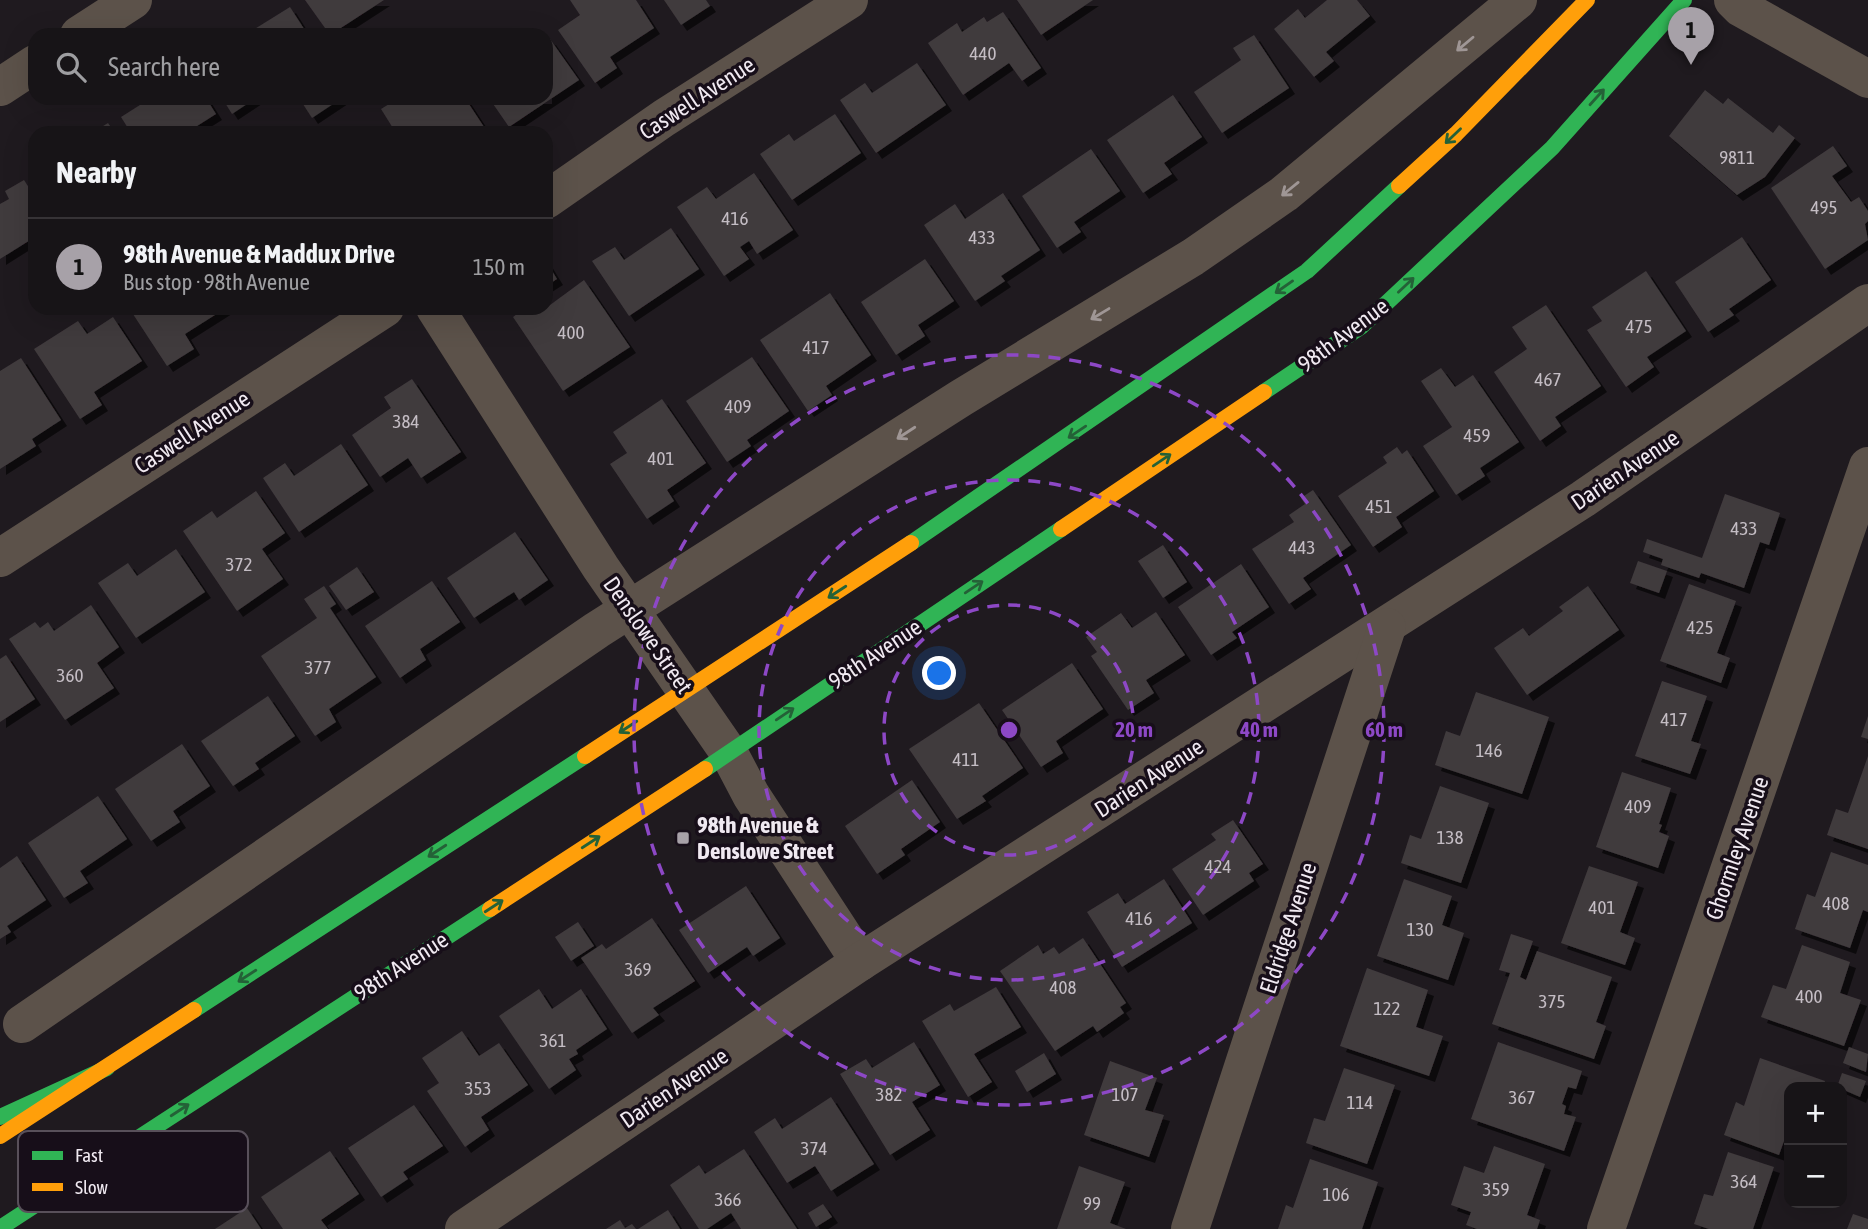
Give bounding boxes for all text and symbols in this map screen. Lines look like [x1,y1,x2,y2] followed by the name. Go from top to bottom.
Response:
[1668,7,1714,65] pin: 1
[28,28,553,105] search box
[1457,36,1475,51] one-way arrow
[970,42,996,64] house number: 440
[52,48,90,86] icon: search
[635,51,759,145] street label: Caswell Avenue
[108,52,220,82] text: Search here
[1589,89,1605,107] one-way arrow
[1445,127,1463,144] one-way arrow
[1719,146,1755,168] house number: 9811
[56,155,136,189] text: Nearby
[1281,181,1299,196] one-way arrow
[1811,196,1837,218] house number: 495
[722,207,748,229] house number: 416
[969,226,995,248] house number: 433
[123,239,395,269] text: 98th Avenue & Maddux Drive
[74,254,84,280] text: 1
[473,254,525,280] text: 150 m
[123,269,310,295] text: Bus stop · 98th Avenue
[1397,276,1414,293] one-way arrow
[1275,280,1294,294] one-way arrow
[1293,293,1393,377] street label: 98th Avenue
[1091,307,1111,321] one-way arrow
[1626,315,1652,337] house number: 475
[558,321,584,343] house number: 400
[803,336,829,358] house number: 417
[1535,368,1561,390] house number: 467
[130,385,254,479] street label: Caswell Avenue
[725,395,751,417] house number: 409
[393,410,419,432] house number: 384
[1464,424,1490,446] house number: 459
[1068,425,1087,439] one-way arrow
[1566,425,1684,515] street label: Darien Avenue
[897,426,917,440] one-way arrow
[648,447,674,469] house number: 401
[1152,453,1172,467] one-way arrow
[1366,495,1392,517] house number: 451
[1731,517,1757,539] house number: 433
[1289,536,1315,558] house number: 443
[226,553,252,575] house number: 372
[598,572,698,698] street label: Denslowe Street
[964,580,983,595] one-way arrow
[827,585,847,599] one-way arrow
[824,614,926,694] street label: 98th Avenue
[1687,616,1713,638] house number: 425
[305,656,331,678] house number: 377
[922,656,956,690] your location
[57,664,83,686] house number: 360
[775,707,794,722] one-way arrow
[1661,708,1687,730] house number: 417
[1115,717,1153,741] text: 20 m
[1239,717,1278,741] text: 40 m
[1365,717,1403,741] text: 60 m
[997,718,1021,742] centre of rings
[618,720,638,734] one-way arrow
[1090,733,1208,823] street label: Darien Avenue
[1476,739,1502,761] house number: 146
[953,748,979,770] house number: 411
[1700,773,1774,923] street label: Ghormley Avenue
[1625,795,1651,817] house number: 409
[697,812,834,864] place label: 98th Avenue & Denslowe Street
[1437,826,1463,848] house number: 138
[675,830,691,846] marker: 98th Avenue & Denslowe Street
[580,835,600,849] one-way arrow
[428,845,448,859] one-way arrow
[1205,855,1231,877] house number: 424
[1255,859,1321,997] street label: Eldridge Avenue
[1823,892,1849,914] house number: 408
[1589,896,1615,918] house number: 401
[484,899,503,913] one-way arrow
[1126,907,1152,929] house number: 416
[1407,918,1433,940] house number: 130
[349,926,453,1006] street label: 98th Avenue
[625,958,651,980] house number: 369
[238,969,257,983] one-way arrow
[1050,976,1076,998] house number: 408
[1796,985,1822,1007] house number: 400
[1539,990,1565,1012] house number: 375
[1374,997,1400,1019] house number: 122
[540,1029,566,1051] house number: 361
[615,1043,733,1133] street label: Darien Avenue
[465,1077,491,1099] house number: 353
[1784,1082,1847,1208] map controls
[1784,1082,1847,1145] button: +
[876,1083,902,1105] house number: 382
[1112,1083,1138,1105] house number: 107
[1509,1086,1535,1108] house number: 367
[1347,1091,1373,1113] house number: 114
[170,1103,190,1117] one-way arrow
[18,1131,248,1212] legend
[801,1137,827,1159] house number: 374
[75,1144,103,1166] text: Fast
[1784,1145,1847,1208] button: −
[1731,1170,1757,1192] house number: 364
[75,1176,109,1198] text: Slow
[1483,1178,1509,1200] house number: 359
[1323,1183,1349,1205] house number: 106
[715,1188,741,1210] house number: 366
[1083,1192,1101,1214] house number: 99

